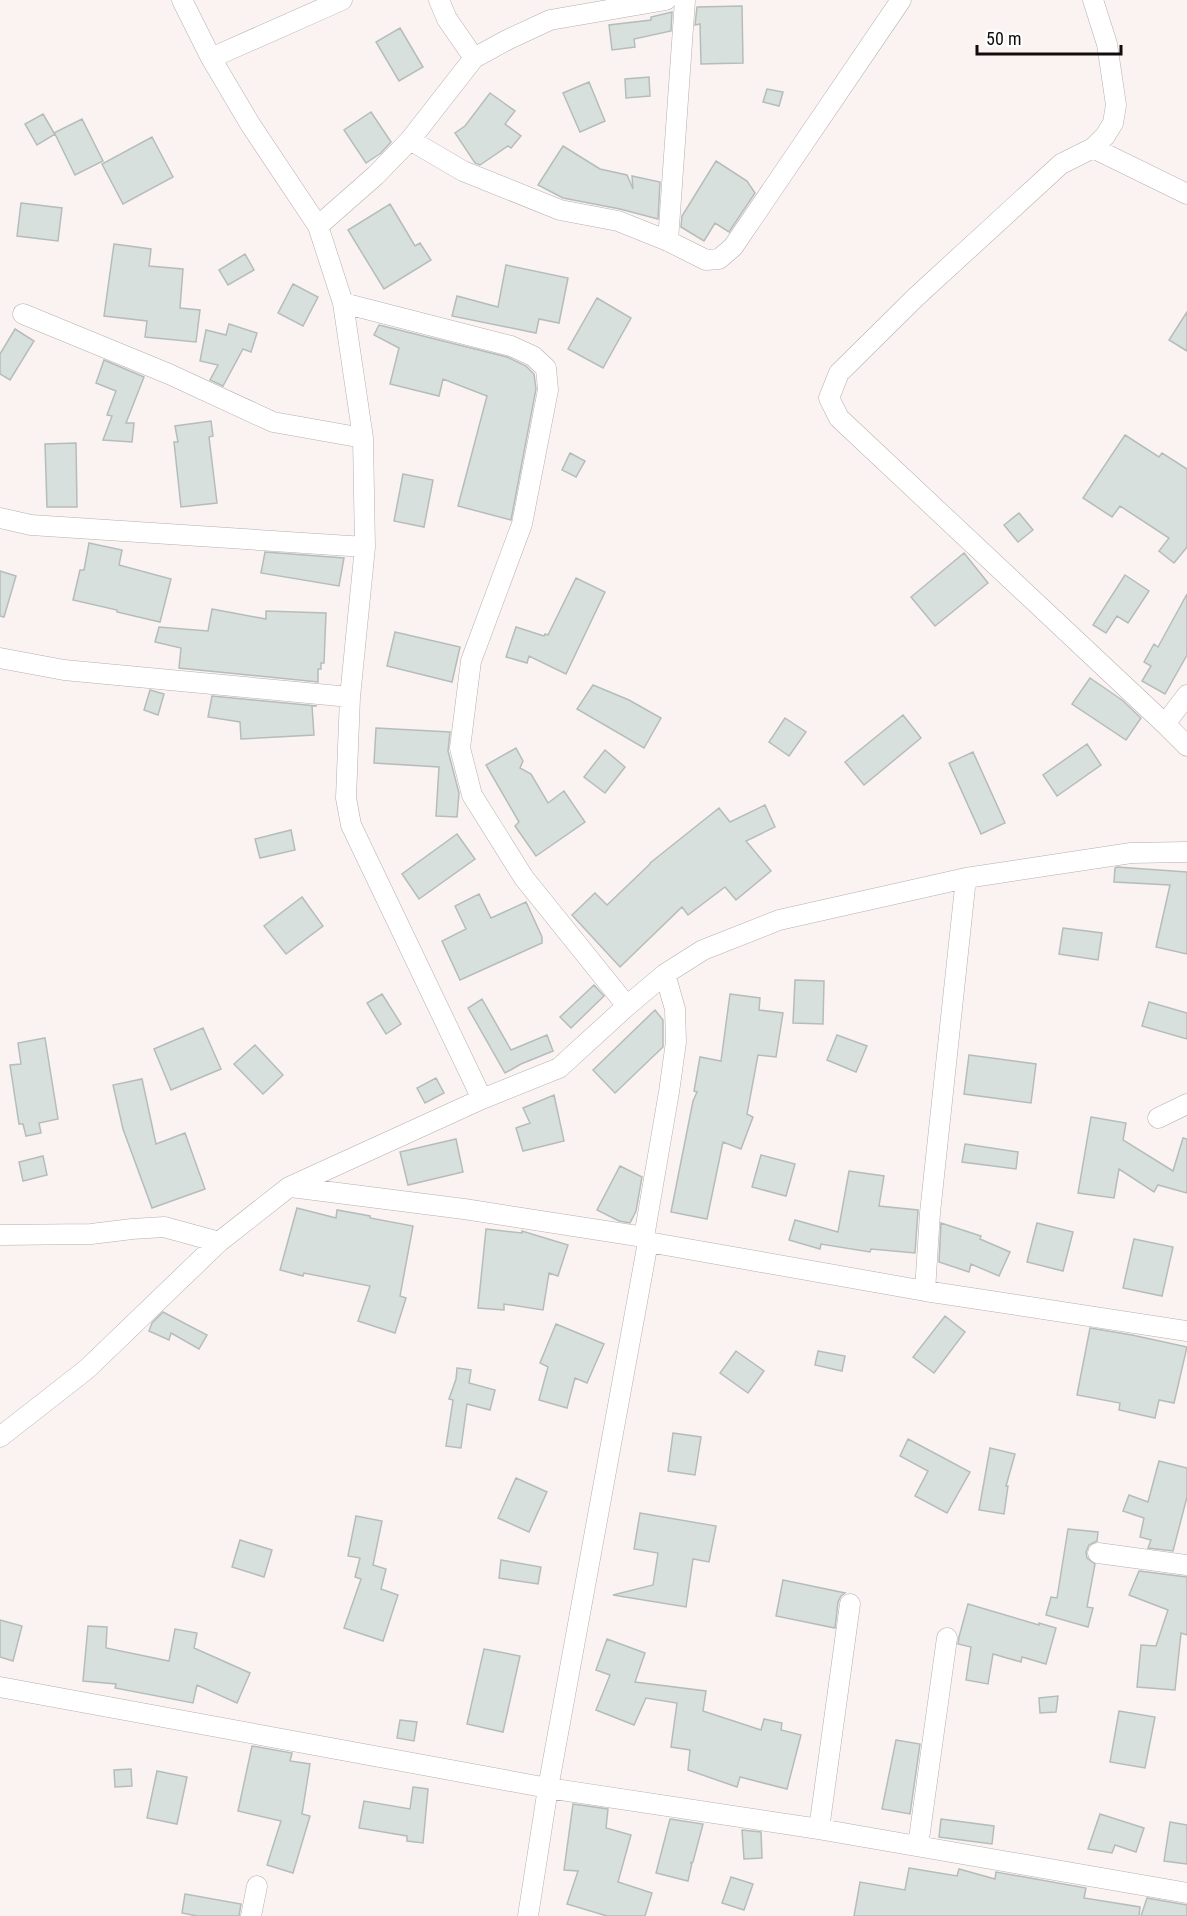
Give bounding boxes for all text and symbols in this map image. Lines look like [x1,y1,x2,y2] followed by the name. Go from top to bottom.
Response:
[977,18,1121,56] scale bar
[986,28,1021,49] text: 50 m

